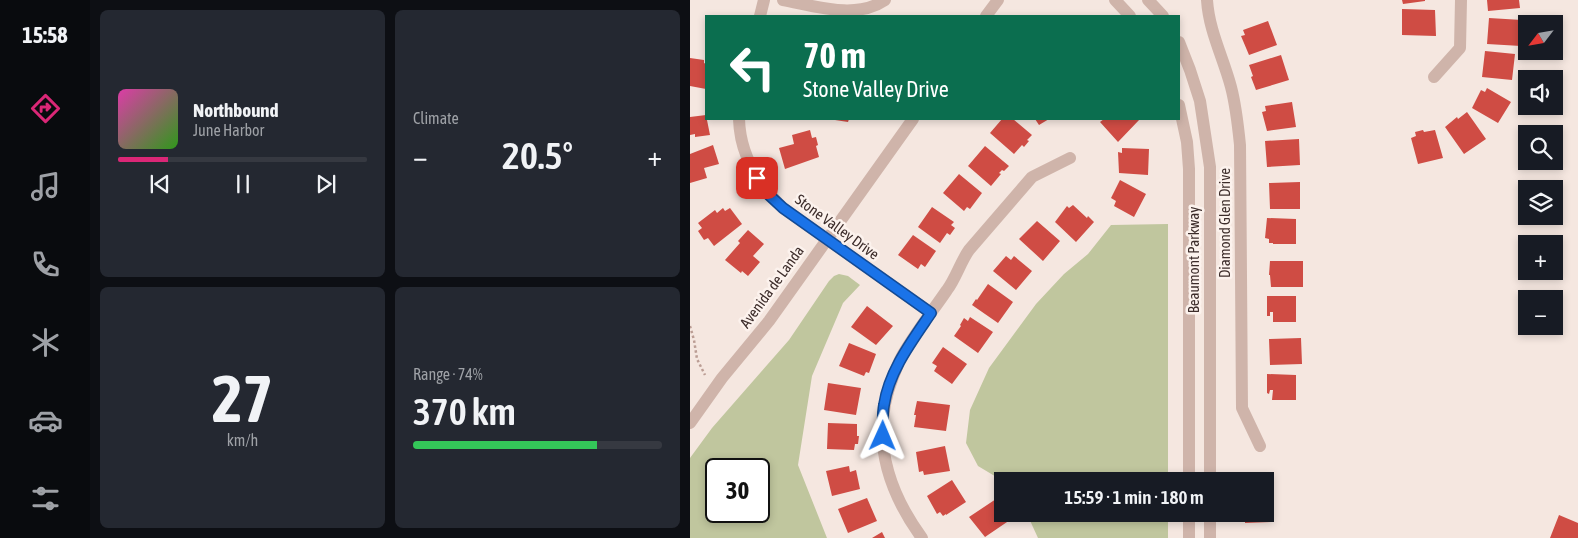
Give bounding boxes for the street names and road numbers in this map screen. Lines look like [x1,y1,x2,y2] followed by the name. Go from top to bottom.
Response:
[1216,168,1233,278] street label: Diamond Glen Drive
[792,191,883,263] street label: Stone Valley Drive
[1185,207,1202,313] street label: Beaumont Parkway
[736,242,807,331] street label: Avenida de Landa

